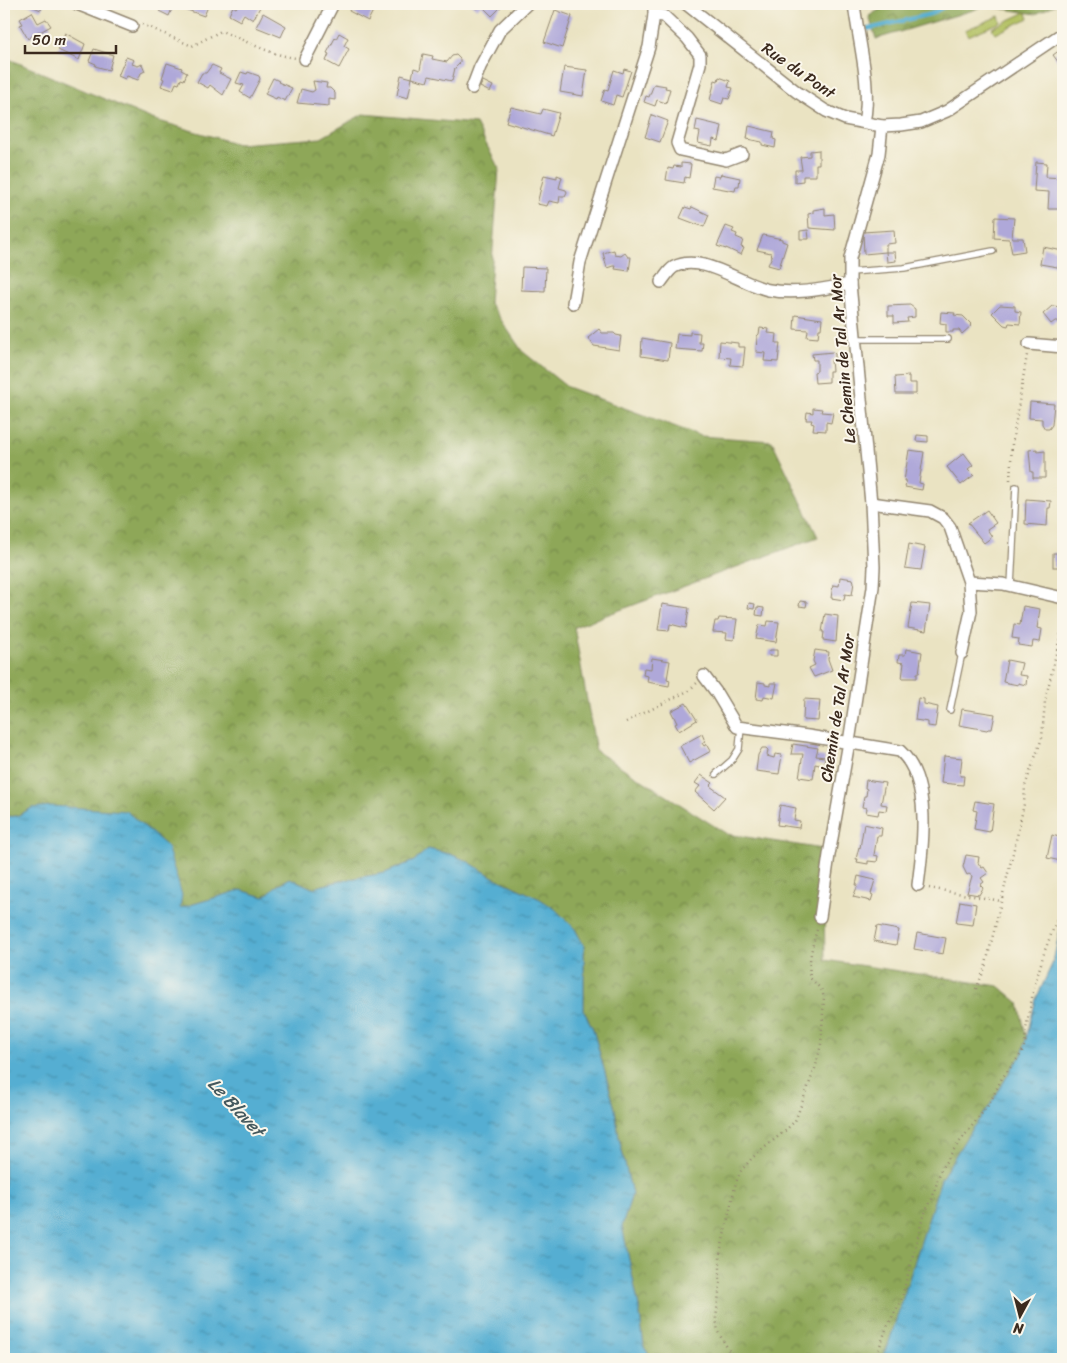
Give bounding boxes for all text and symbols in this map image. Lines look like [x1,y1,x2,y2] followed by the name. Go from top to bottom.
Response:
[25,22,116,54] scale bar
[32,27,67,53] text: 50 m
[756,34,842,107] street label: Rue du Pont
[821,272,864,445] street label: Le Chemin de Tal Ar Mor
[811,631,864,784] street label: Chemin de Tal Ar Mor
[200,1070,274,1146] water label: Le Blavet
[994,1290,1044,1340] north arrow
[1012,1315,1026,1342] text: N

